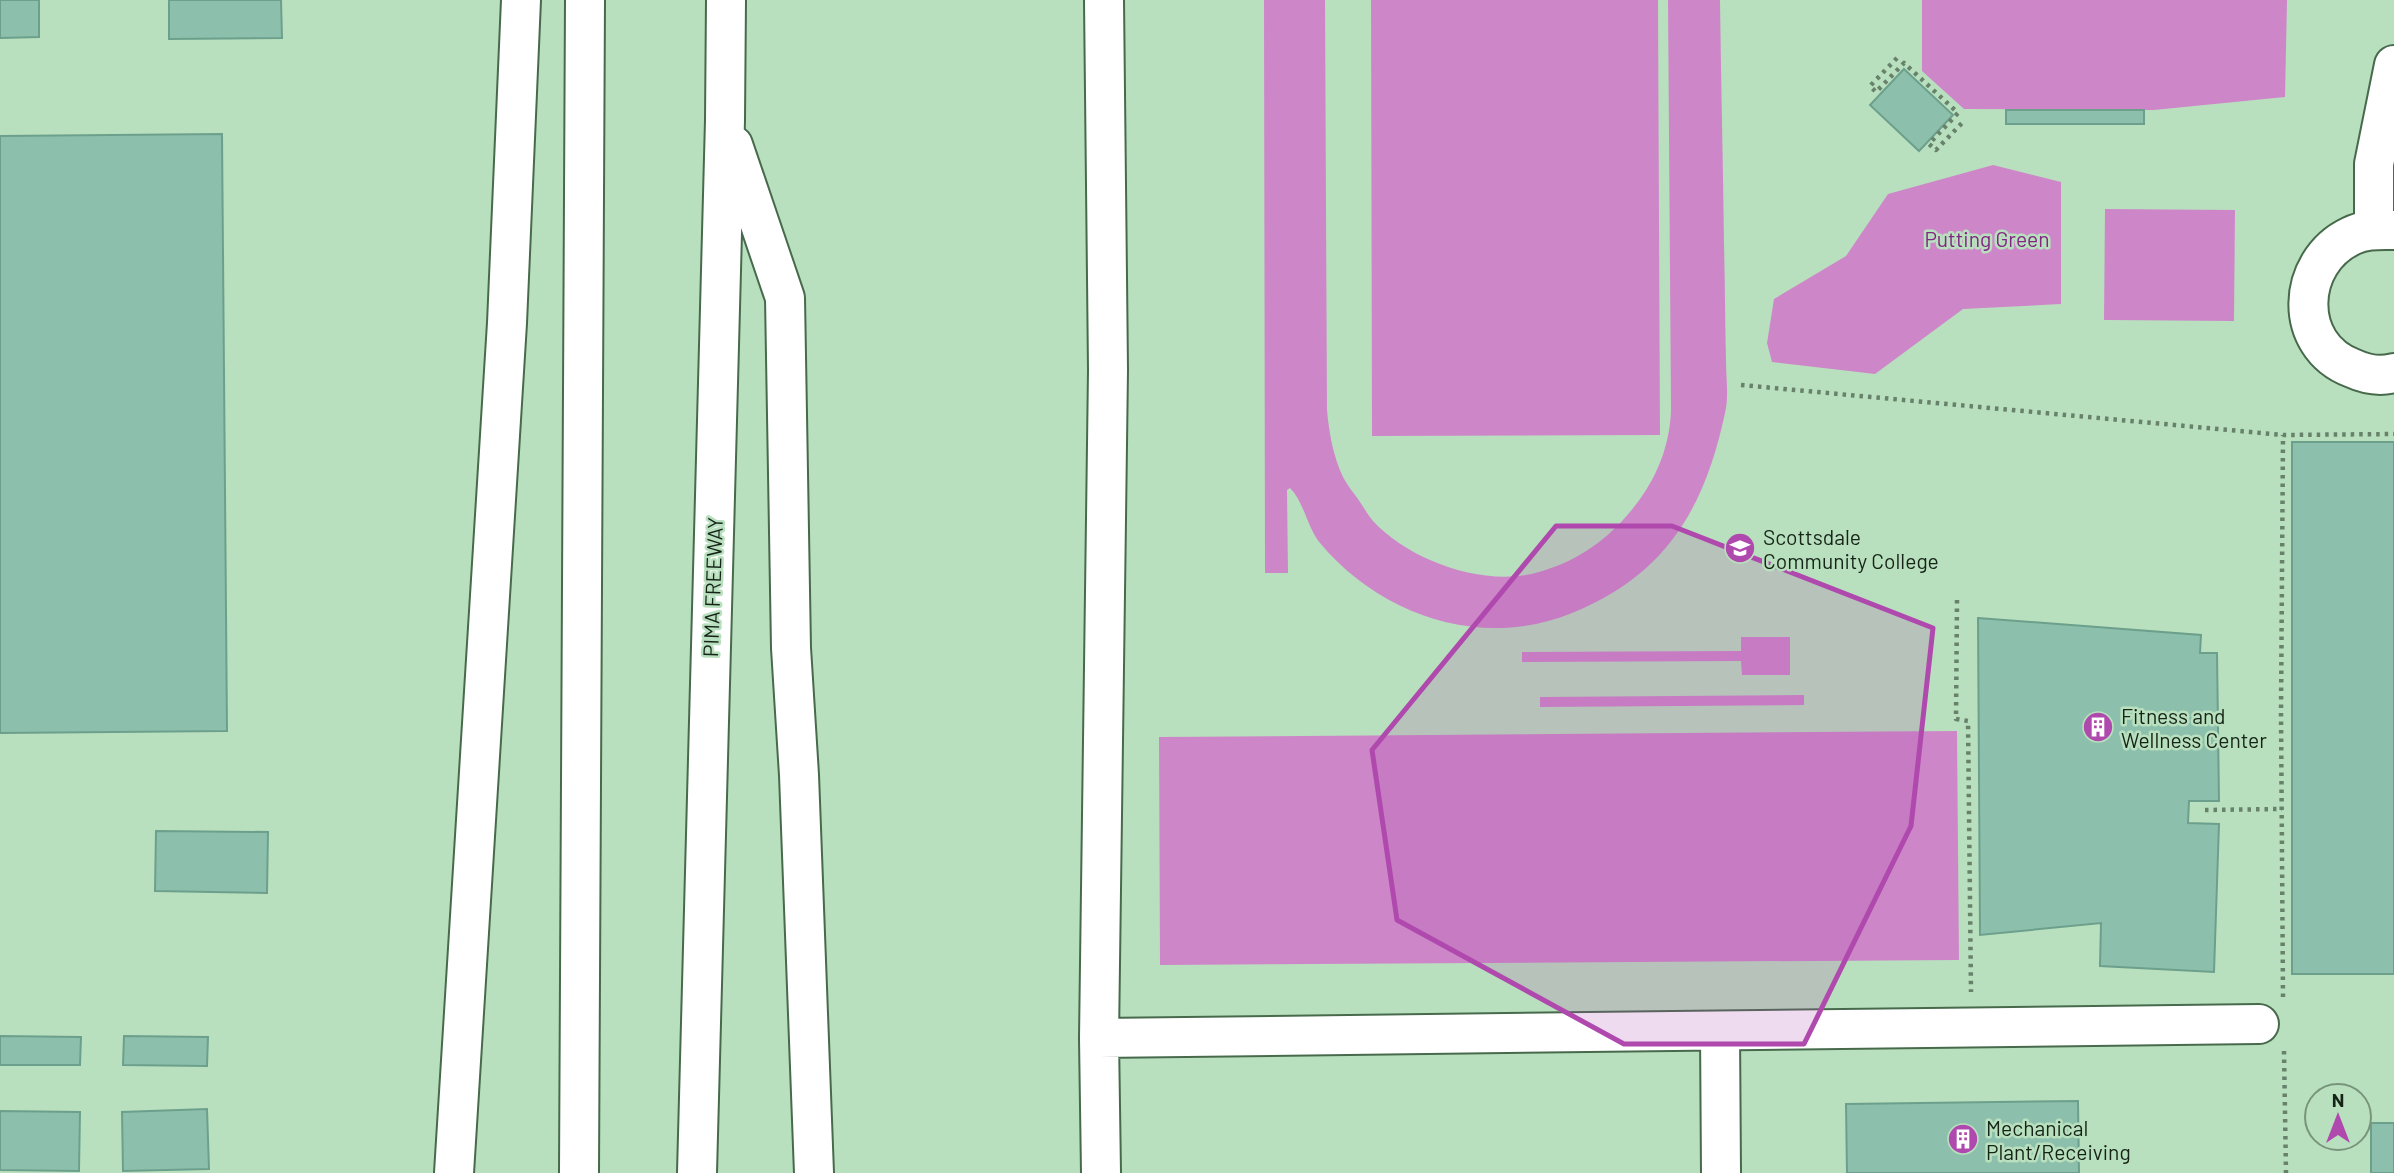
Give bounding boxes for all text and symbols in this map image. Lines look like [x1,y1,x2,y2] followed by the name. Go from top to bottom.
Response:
[1924,226,2050,251] park label: Putting Green
[697,517,727,657] street label: PIMA FREEWAY
[1763,524,1939,573] place label: Scottsdale Community College
[1723,531,1757,565] school or university icon: Scottsdale Community College
[2121,703,2267,752] place label: Fitness and Wellness Center
[2081,710,2115,744] building icon: Fitness and Wellness Center
[2303,1082,2373,1152] north arrow
[2332,1088,2344,1111] text: N
[1986,1115,2131,1164] place label: Mechanical Plant/Receiving
[1946,1122,1980,1156] building icon: Mechanical Plant/Receiving

